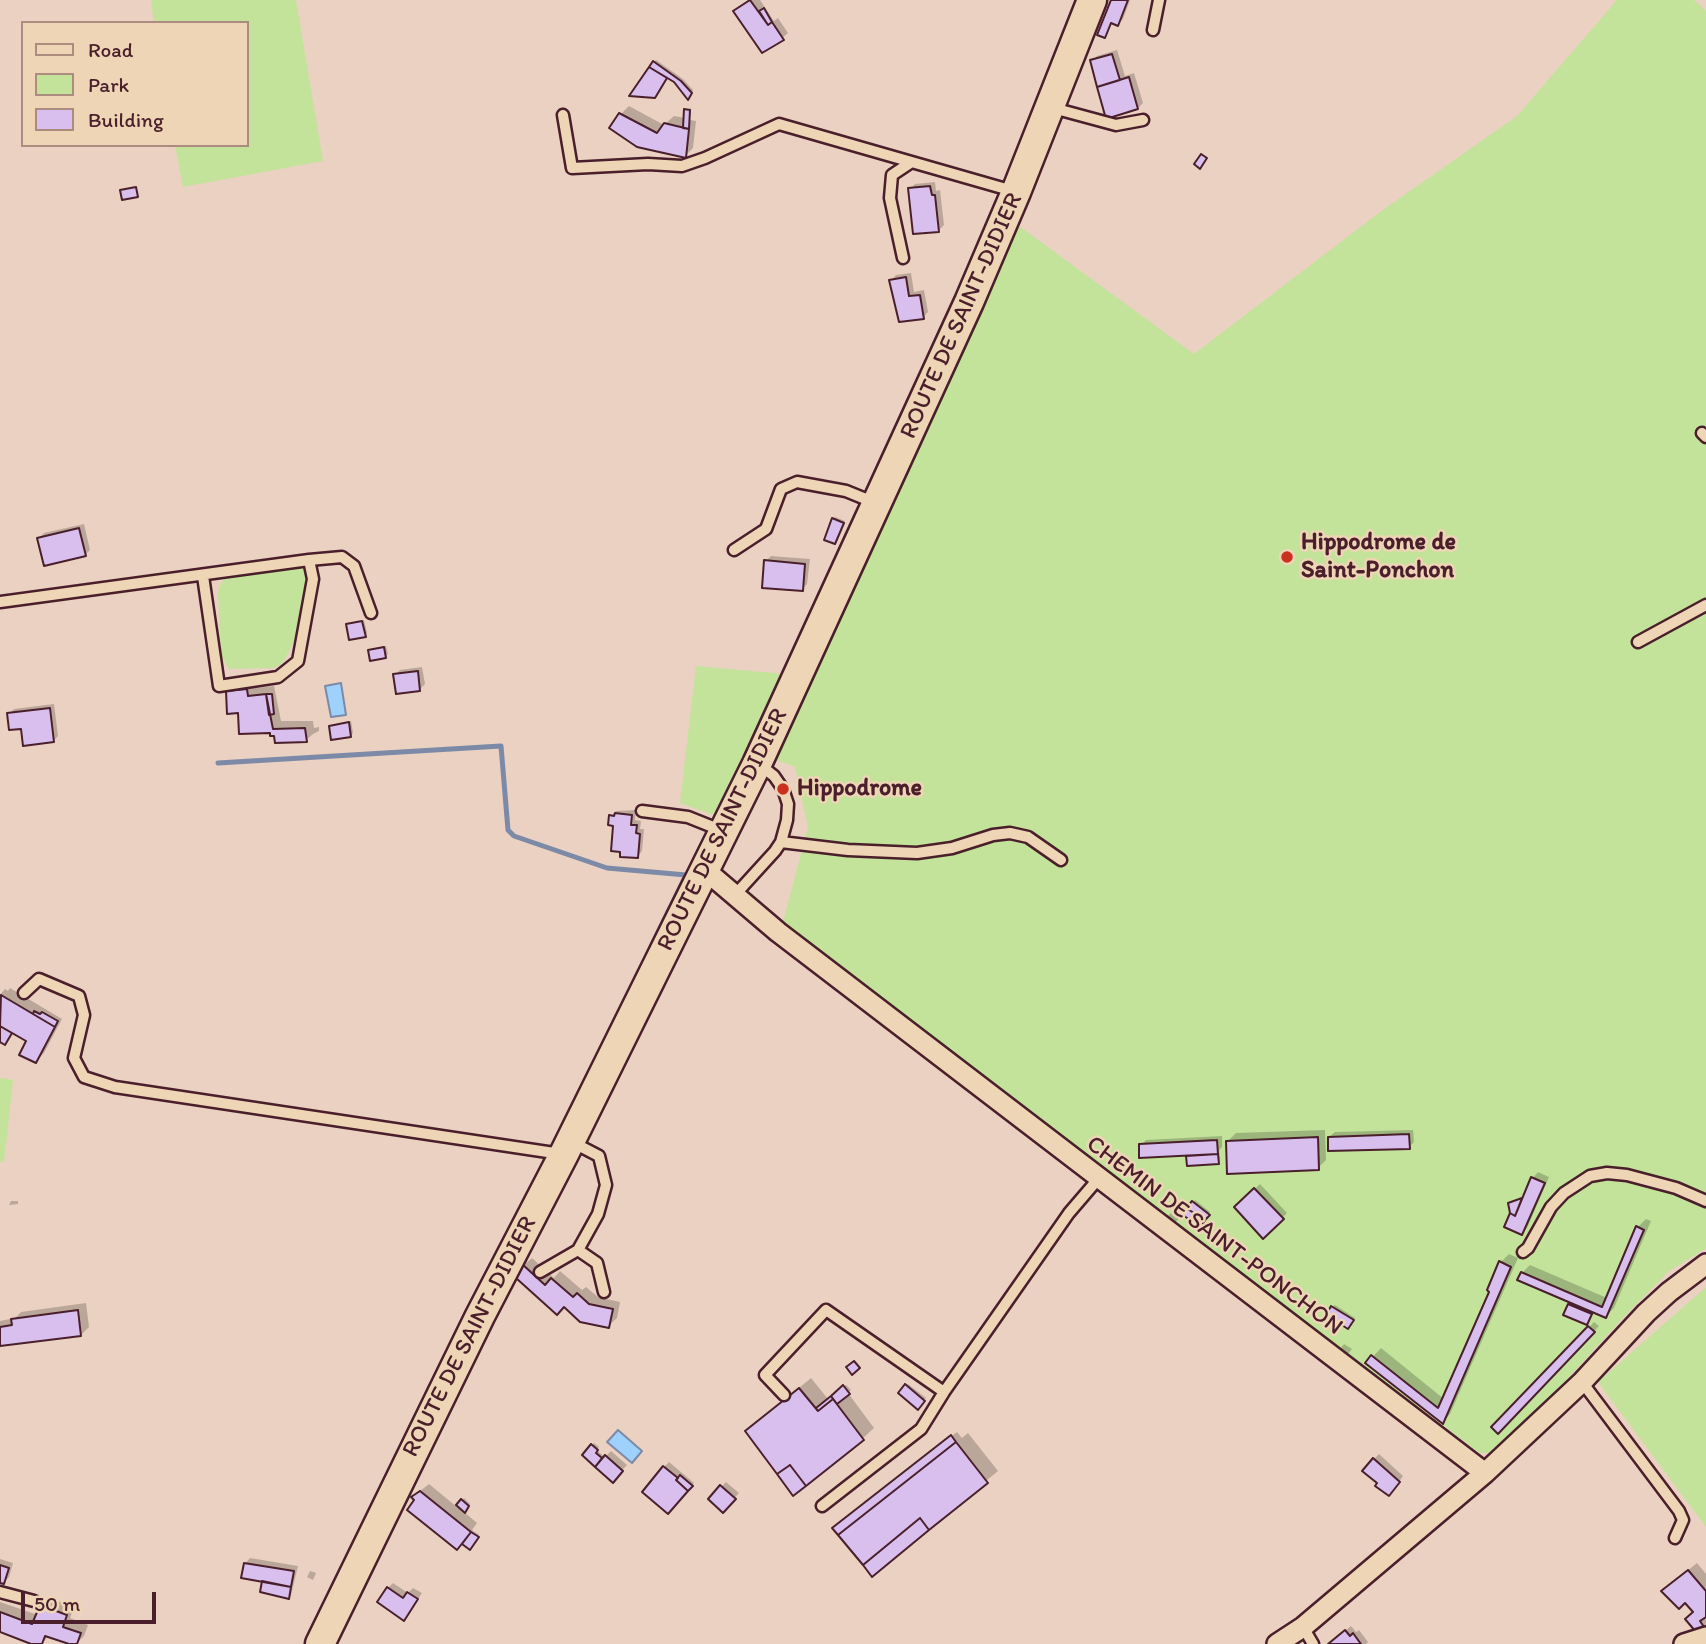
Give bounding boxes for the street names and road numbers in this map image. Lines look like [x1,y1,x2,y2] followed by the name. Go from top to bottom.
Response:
[895,189,1029,443] street label: ROUTE DE SAINT-DIDIER
[652,704,794,956] street label: ROUTE DE SAINT-DIDIER
[1080,1130,1348,1342] street label: CHEMIN DE SAINT-PONCHON
[397,1212,543,1462] street label: ROUTE DE SAINT-DIDIER

